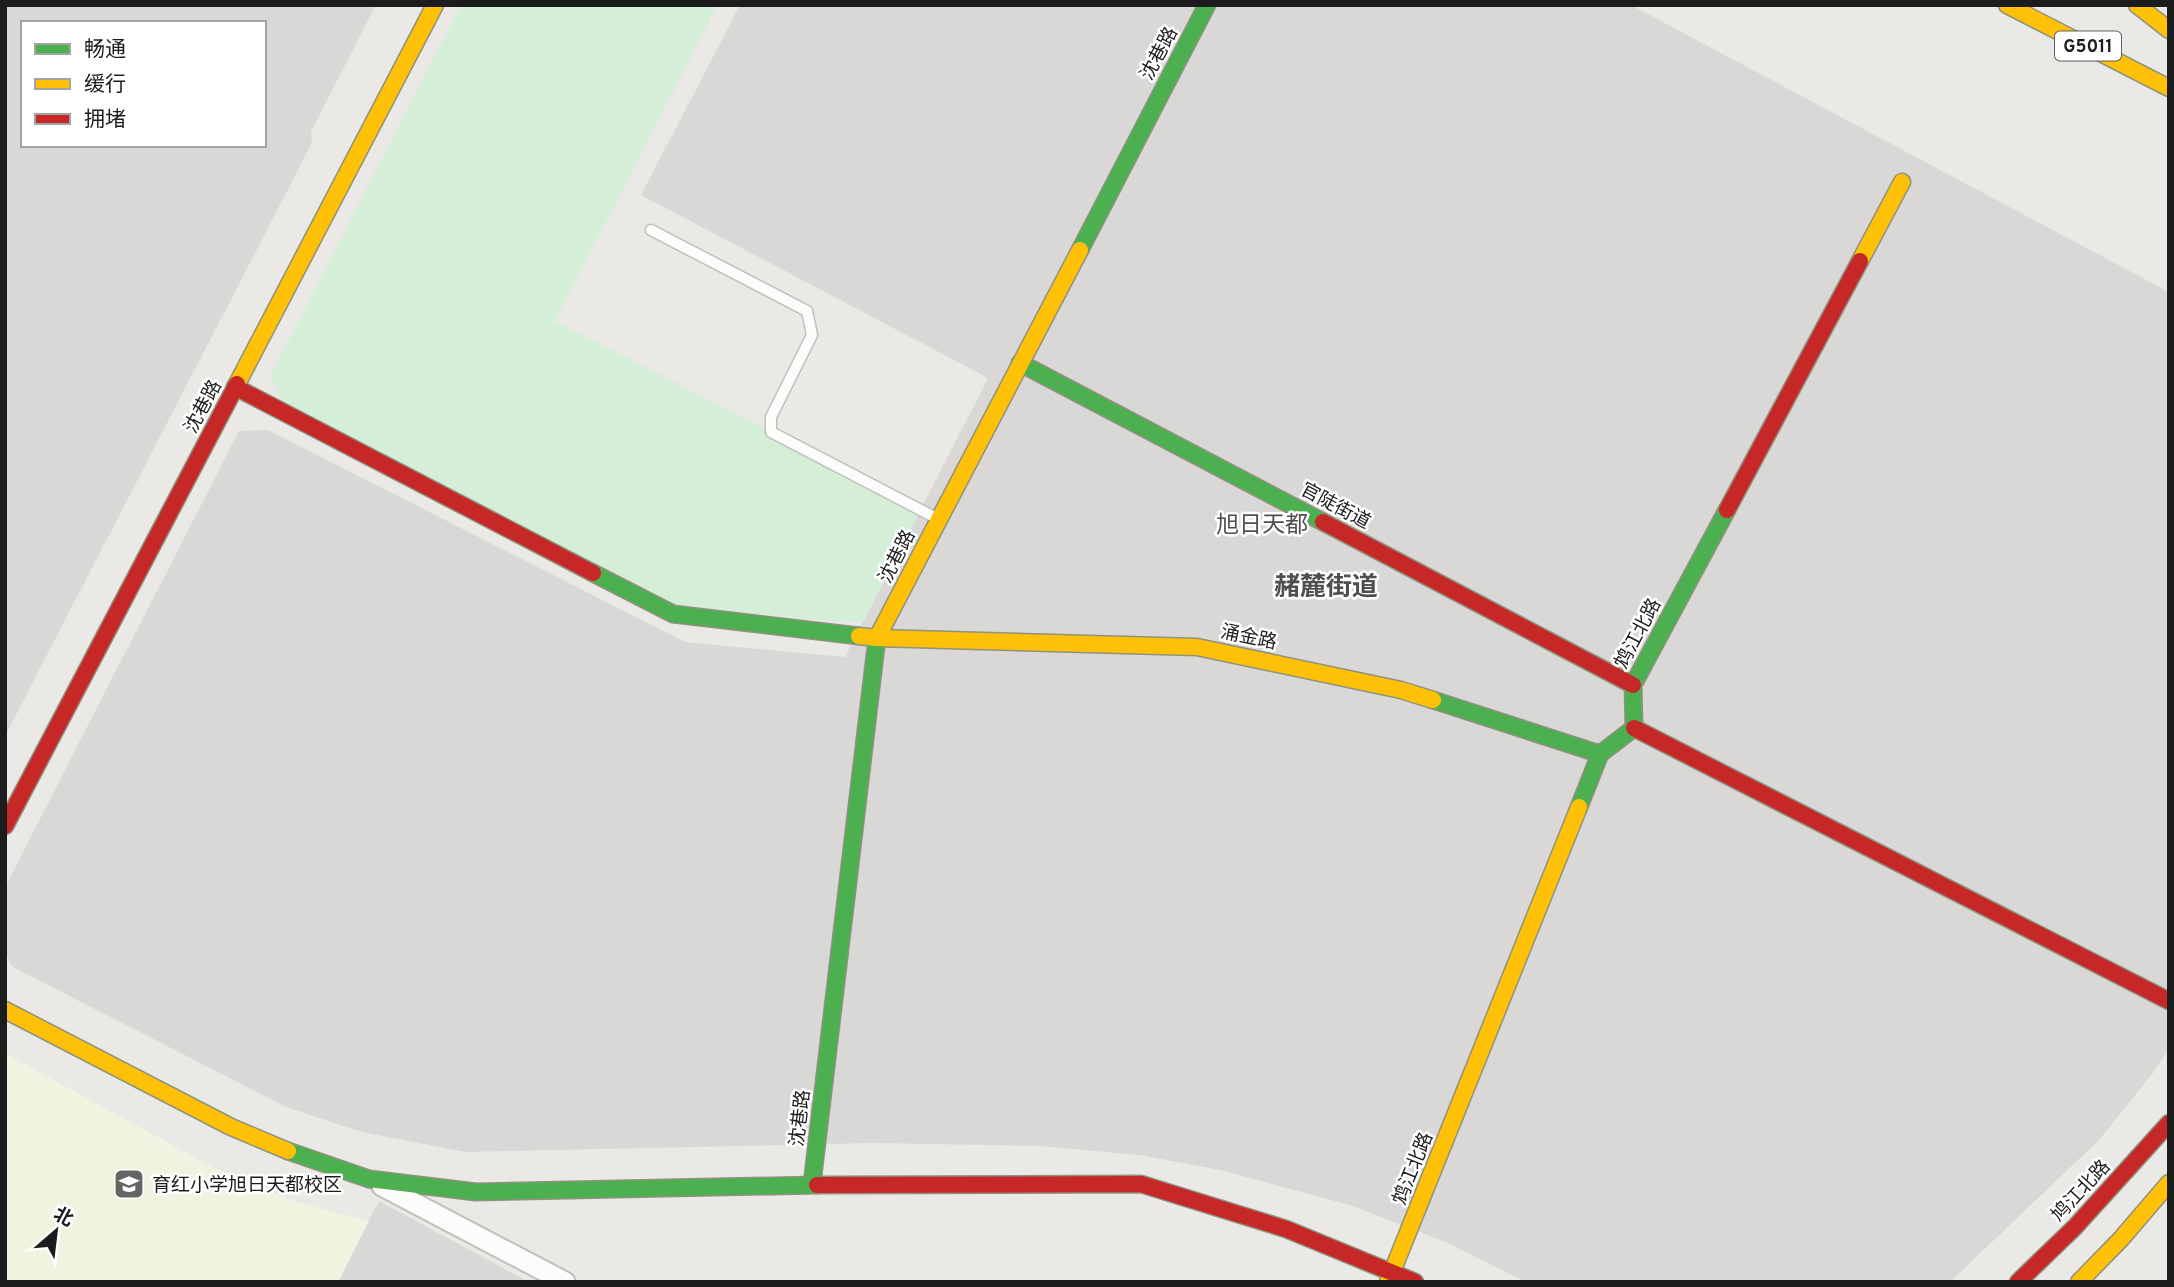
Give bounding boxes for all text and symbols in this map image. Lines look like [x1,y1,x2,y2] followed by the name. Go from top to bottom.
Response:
[21,21,266,147] legend
[1136,23,1184,85] street label: 沈巷路
[2055,32,2121,60] road number: G5011
[84,37,126,64] text: 畅通
[84,72,126,99] text: 缓行
[84,107,126,134] text: 拥堵
[180,376,228,438] street label: 沈巷路
[1296,478,1374,535] street label: 官陡街道
[1216,512,1308,541] district label: 旭日天都
[874,526,921,588] street label: 沈巷路
[1274,572,1378,605] district label: 赭麓街道
[1610,595,1667,673] street label: 鸩江北路
[1218,620,1279,656] street label: 涌金路
[786,1088,816,1148] street label: 沈巷路
[1388,1129,1439,1208] street label: 鸩江北路
[2047,1155,2116,1227] street label: 鸠江北路
[112,1167,146,1201] school or university icon: 育红小学旭日天都校区
[152,1174,342,1198] place label: 育红小学旭日天都校区
[21,1196,91,1266] north arrow
[49,1203,77,1233] text: 北

